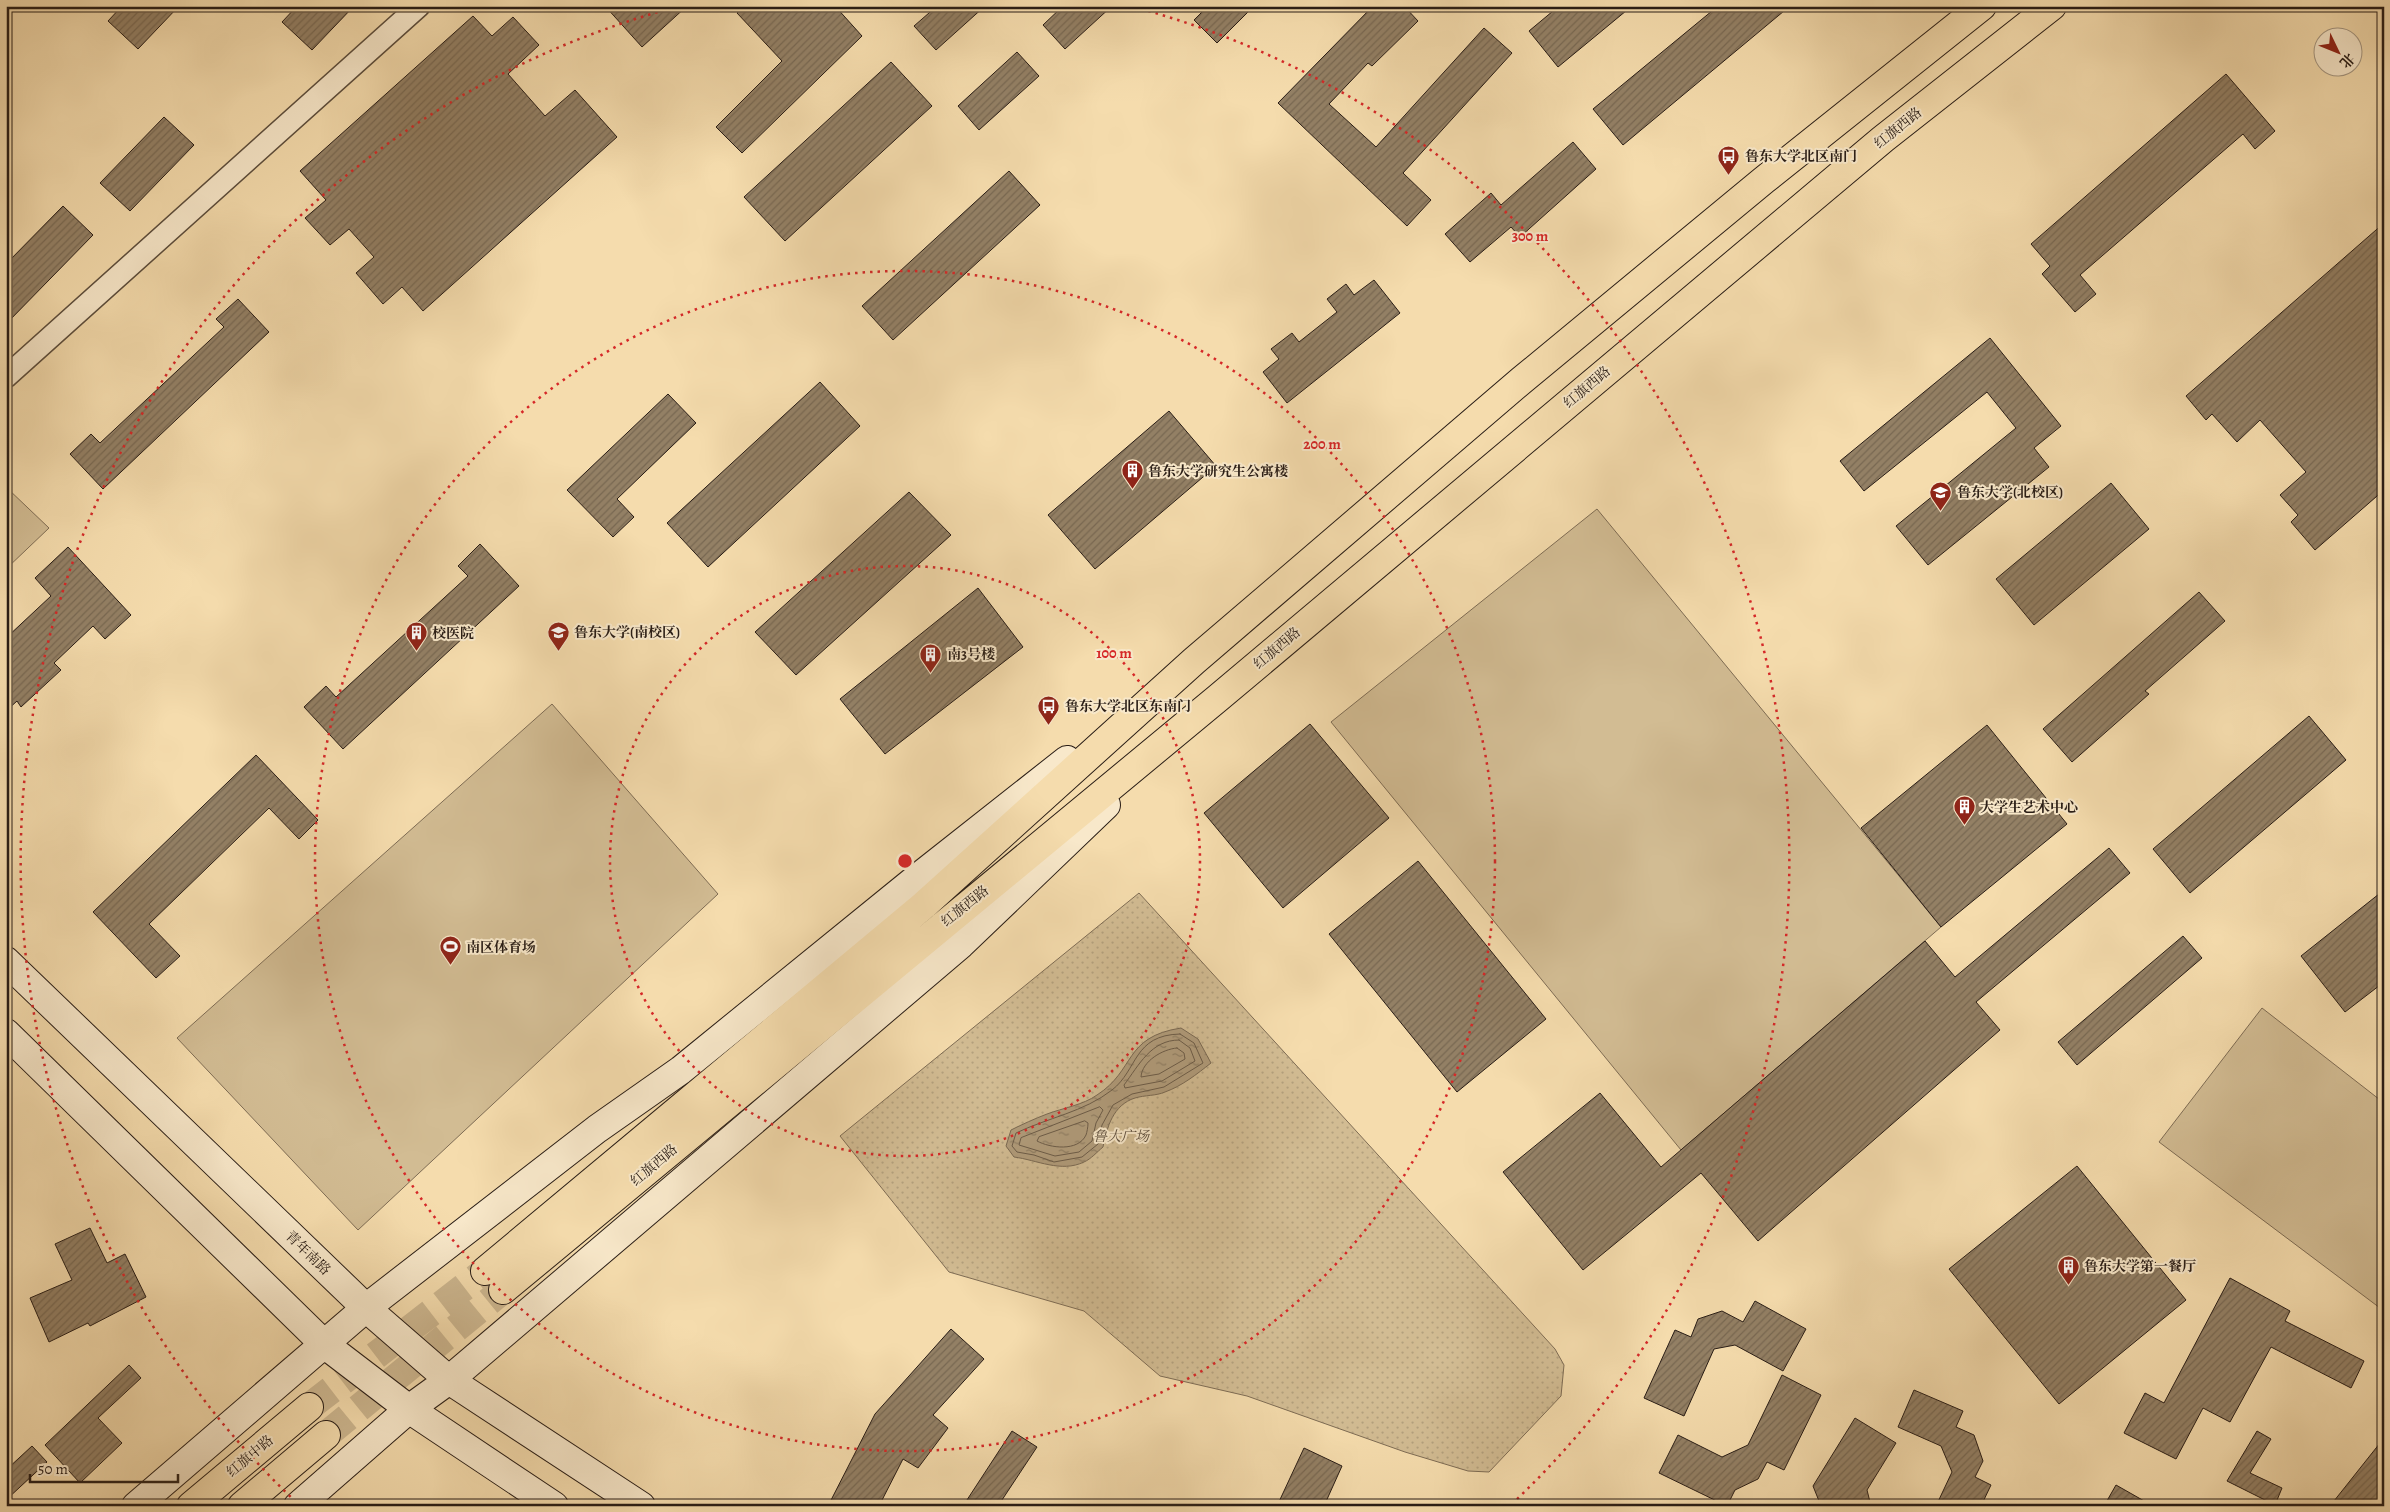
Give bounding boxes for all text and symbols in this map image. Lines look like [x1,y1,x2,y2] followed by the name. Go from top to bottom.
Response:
[2312,28,2362,78] north arrow
[2335,49,2359,72] text: 北
[1870,103,1926,153] street label: 红旗西路
[1717,144,1741,175] bus stop icon: 鲁东大学北区南门
[1745,147,1857,166] place label: 鲁东大学北区南门
[1512,226,1549,246] text: 300 m
[1559,362,1615,412] street label: 红旗西路
[1303,434,1341,454] text: 200 m
[1120,459,1144,490] building icon: 鲁东大学研究生公寓楼
[1148,462,1288,481] place label: 鲁东大学研究生公寓楼
[1929,480,1953,511] school or university icon: 鲁东大学(北校区)
[1957,483,2063,502] place label: 鲁东大学(北校区)
[546,620,570,651] school or university icon: 鲁东大学(南校区)
[404,621,428,652] building icon: 校医院
[574,623,680,642] place label: 鲁东大学(南校区)
[1249,623,1305,673] street label: 红旗西路
[432,624,474,643] place label: 校医院
[919,642,943,673] building icon: 南3号楼
[1096,643,1132,663] text: 100 m
[947,645,995,664] place label: 南3号楼
[1037,694,1061,725] bus stop icon: 鲁东大学北区东南门
[1065,697,1191,716] place label: 鲁东大学北区东南门
[1952,795,1976,826] building icon: 大学生艺术中心
[1980,798,2078,817] place label: 大学生艺术中心
[896,852,914,870] centre of rings
[937,881,993,931] street label: 红旗西路
[438,935,462,966] sports icon: 南区体育场
[466,938,536,957] place label: 南区体育场
[1093,1127,1150,1146] park label: 鲁大广场
[626,1140,682,1190] street label: 红旗西路
[281,1227,335,1279] street label: 青年南路
[2056,1254,2080,1285] building icon: 鲁东大学第一餐厅
[2084,1257,2196,1276] place label: 鲁东大学第一餐厅
[222,1431,278,1481] street label: 红旗中路
[30,1452,178,1484] scale bar
[38,1459,68,1479] text: 50 m

